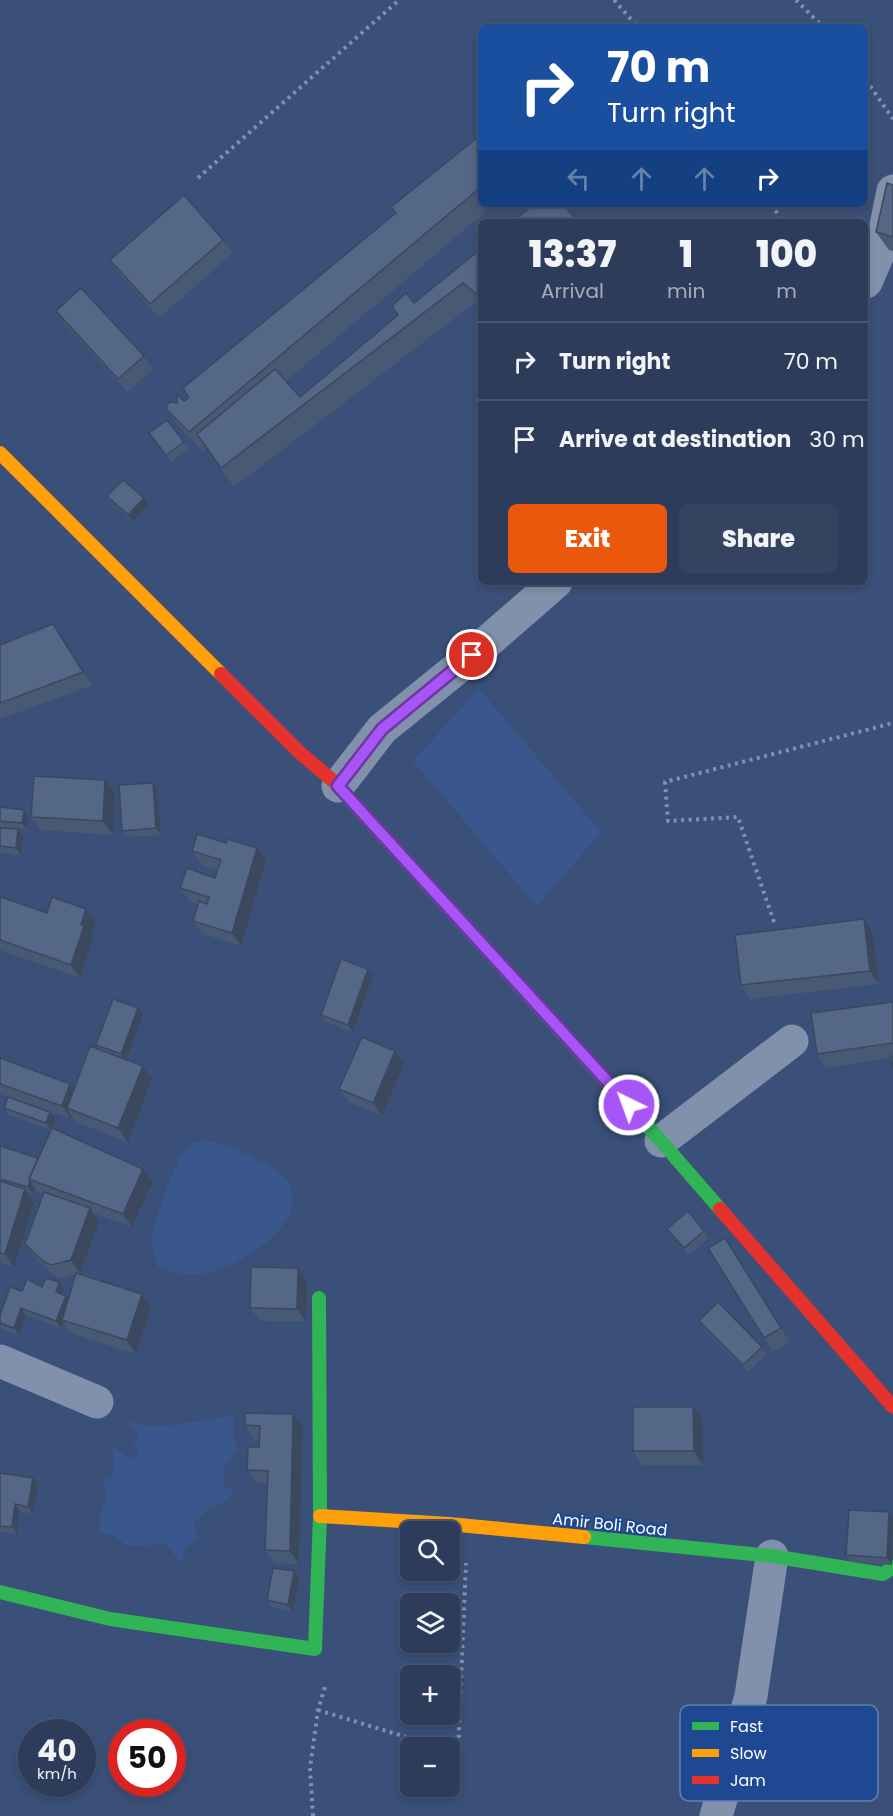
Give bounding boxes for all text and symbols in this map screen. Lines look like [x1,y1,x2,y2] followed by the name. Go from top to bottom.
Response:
[607,38,710,97] text: 70 m
[508,48,586,126] icon: right
[607,94,736,131] text: Turn right
[562,162,595,195] icon: left
[625,162,658,195] icon: ahead
[688,162,721,195] icon: ahead
[751,162,784,195] icon: right
[529,229,616,280] text: 13:37
[679,229,693,280] text: 1
[756,229,817,280] text: 100
[541,277,604,305] text: Arrival
[667,277,705,305] text: min
[776,277,797,305] text: m
[508,345,541,378] icon: right
[559,346,670,377] text: Turn right
[784,346,838,377] text: 70 m
[508,423,541,456] icon: arrive
[559,424,791,455] text: Arrive at destination
[809,424,865,455] text: 30 m
[508,504,667,573] button: Exit
[679,504,838,573] button: Share
[446,629,497,680] pin
[455,638,488,671] icon: arrive
[597,1073,661,1137] position arrow
[551,1507,668,1542] street label: Amir Boli Road
[400,1521,460,1797] map controls
[400,1521,460,1581] button: search
[400,1593,460,1653] button: layers
[400,1665,460,1725] button: +
[680,1705,878,1801] legend
[730,1715,763,1738] text: Fast
[108,1719,186,1797] speed limit sign: 50
[37,1729,77,1772] text: 40
[400,1737,460,1797] button: −
[730,1742,767,1765] text: Slow
[37,1763,77,1784] text: km/h
[730,1769,766,1792] text: Jam

